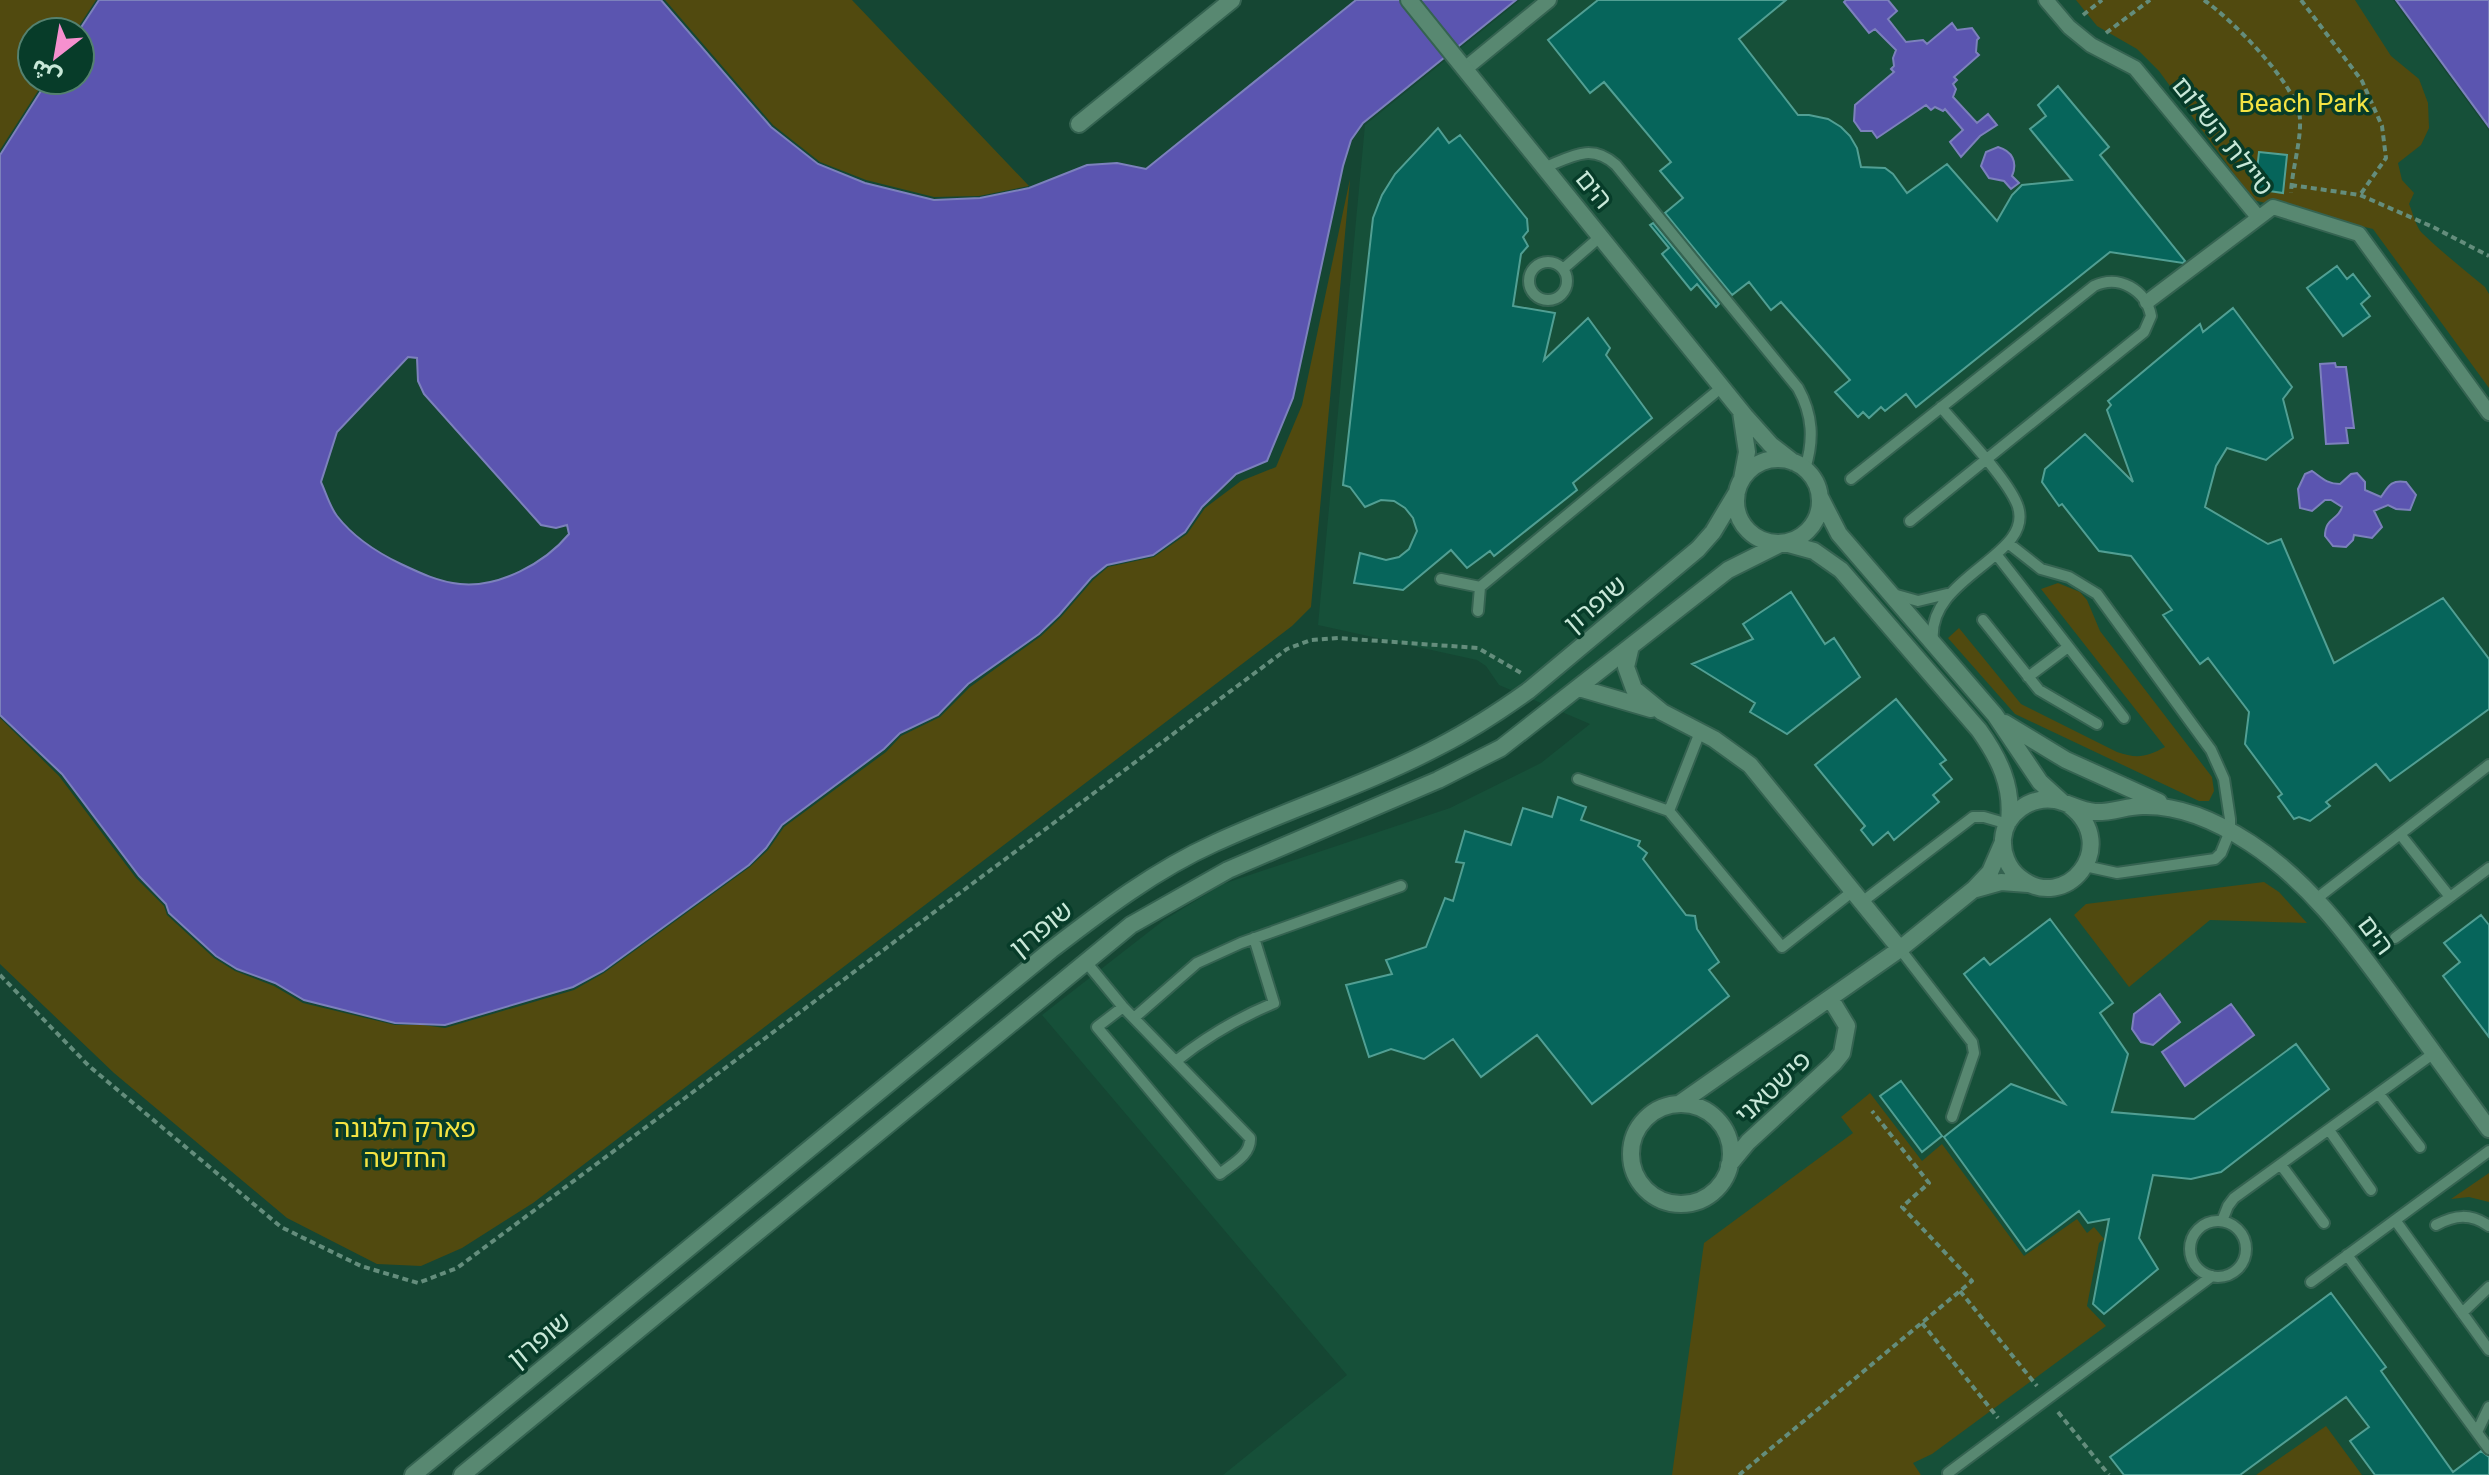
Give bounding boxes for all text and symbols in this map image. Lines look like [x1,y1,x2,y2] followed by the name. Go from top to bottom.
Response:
[16,16,96,96] north arrow
[27,54,65,91] text: ش
[2166,71,2280,201] street label: טיילת השלום
[2239,88,2370,118] park label: Beach Park
[1569,164,1619,214] street label: הים
[1558,569,1632,639] street label: שופרון
[1004,895,1078,963] street label: שופרון
[2352,910,2400,960] street label: הים
[1729,1045,1817,1129] street label: פישטאני
[334,1113,476,1173] park label: פארק הלגונה החדשה
[502,1306,576,1374] street label: שופרון

